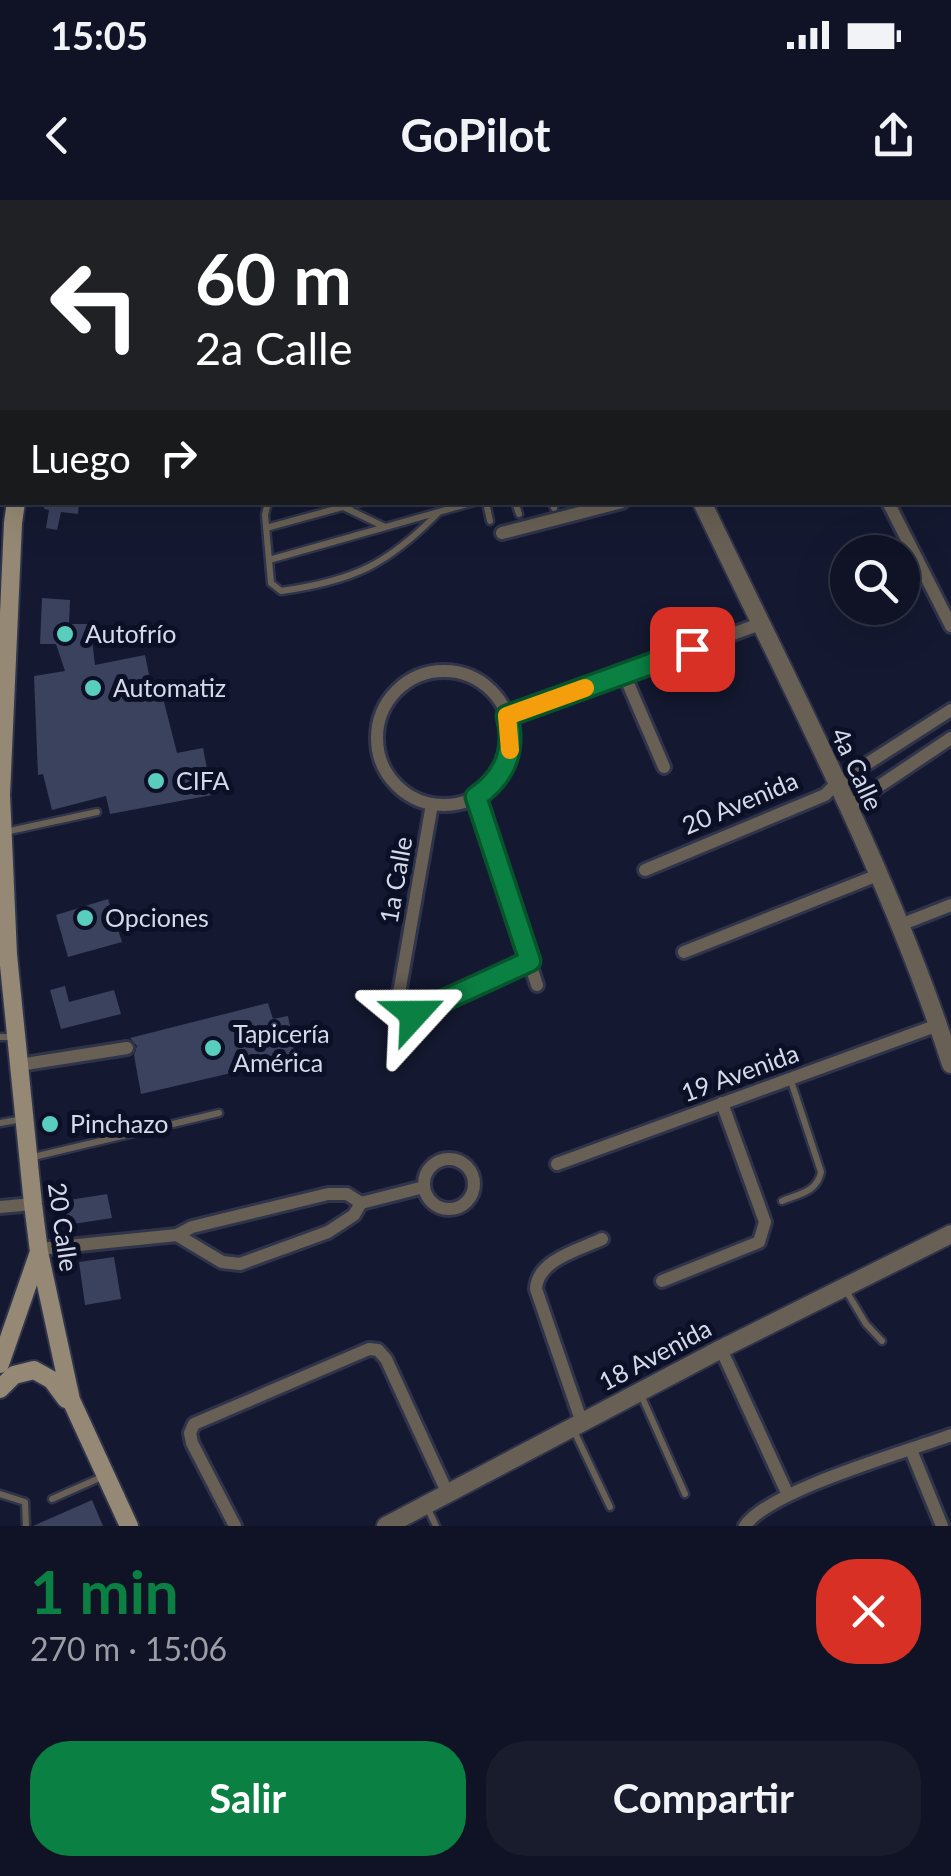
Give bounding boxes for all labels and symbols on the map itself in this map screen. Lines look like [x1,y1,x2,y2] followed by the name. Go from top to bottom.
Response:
[650,607,735,692] pin
[85,618,176,648] place label: Autofrío
[54,623,76,645] marker: Autofrío
[113,672,226,702] place label: Automatiz
[82,677,104,699] marker: Automatiz
[826,723,890,815] street label: 4a Calle
[677,764,802,840] street label: 20 Avenida
[176,765,229,795] place label: CIFA
[145,770,167,792] marker: CIFA
[373,834,417,925] street label: 1a Calle
[105,902,209,932] place label: Opciones
[74,907,96,929] marker: Opciones
[362,962,466,1066] position arrow
[233,1018,330,1077] place label: Tapicería América
[202,1037,224,1059] marker: Tapicería América
[677,1037,802,1107] street label: 19 Avenida
[70,1108,168,1138] place label: Pinchazo
[39,1113,61,1135] marker: Pinchazo
[43,1180,85,1273] street label: 20 Calle
[593,1312,716,1396] street label: 18 Avenida

